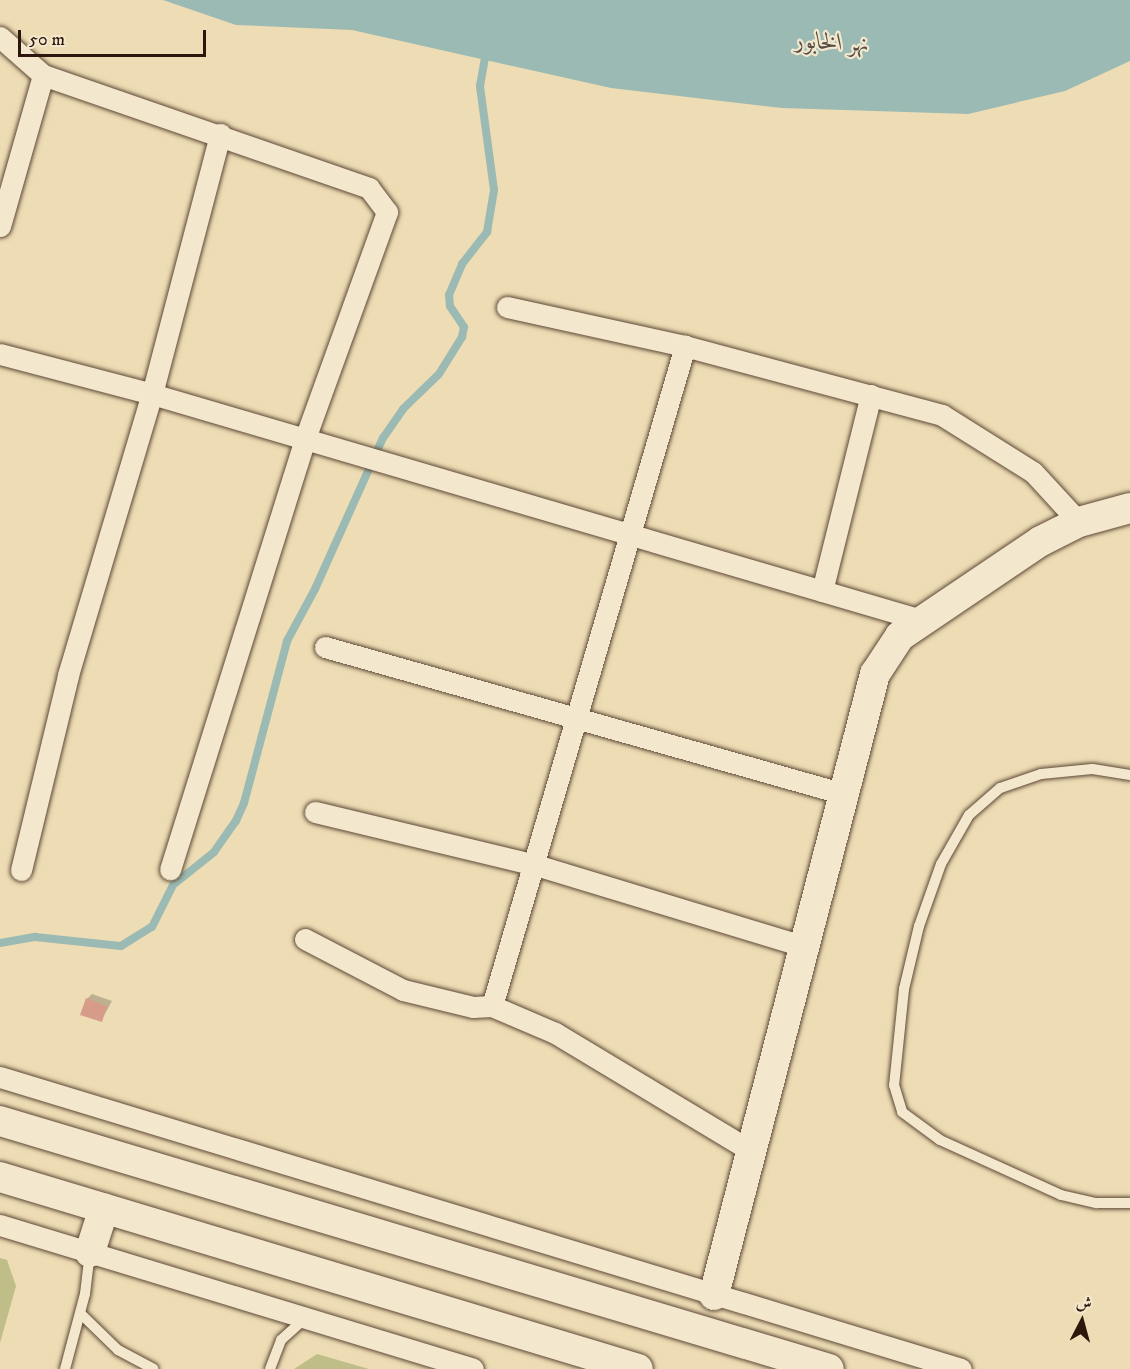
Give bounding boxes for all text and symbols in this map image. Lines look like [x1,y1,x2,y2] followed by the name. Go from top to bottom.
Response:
[21,18,208,56] scale bar
[794,27,870,59] water label: نهر الخابور
[29,29,65,51] text: 50 m
[1052,1291,1112,1351] north arrow
[1075,1292,1093,1314] text: ش

